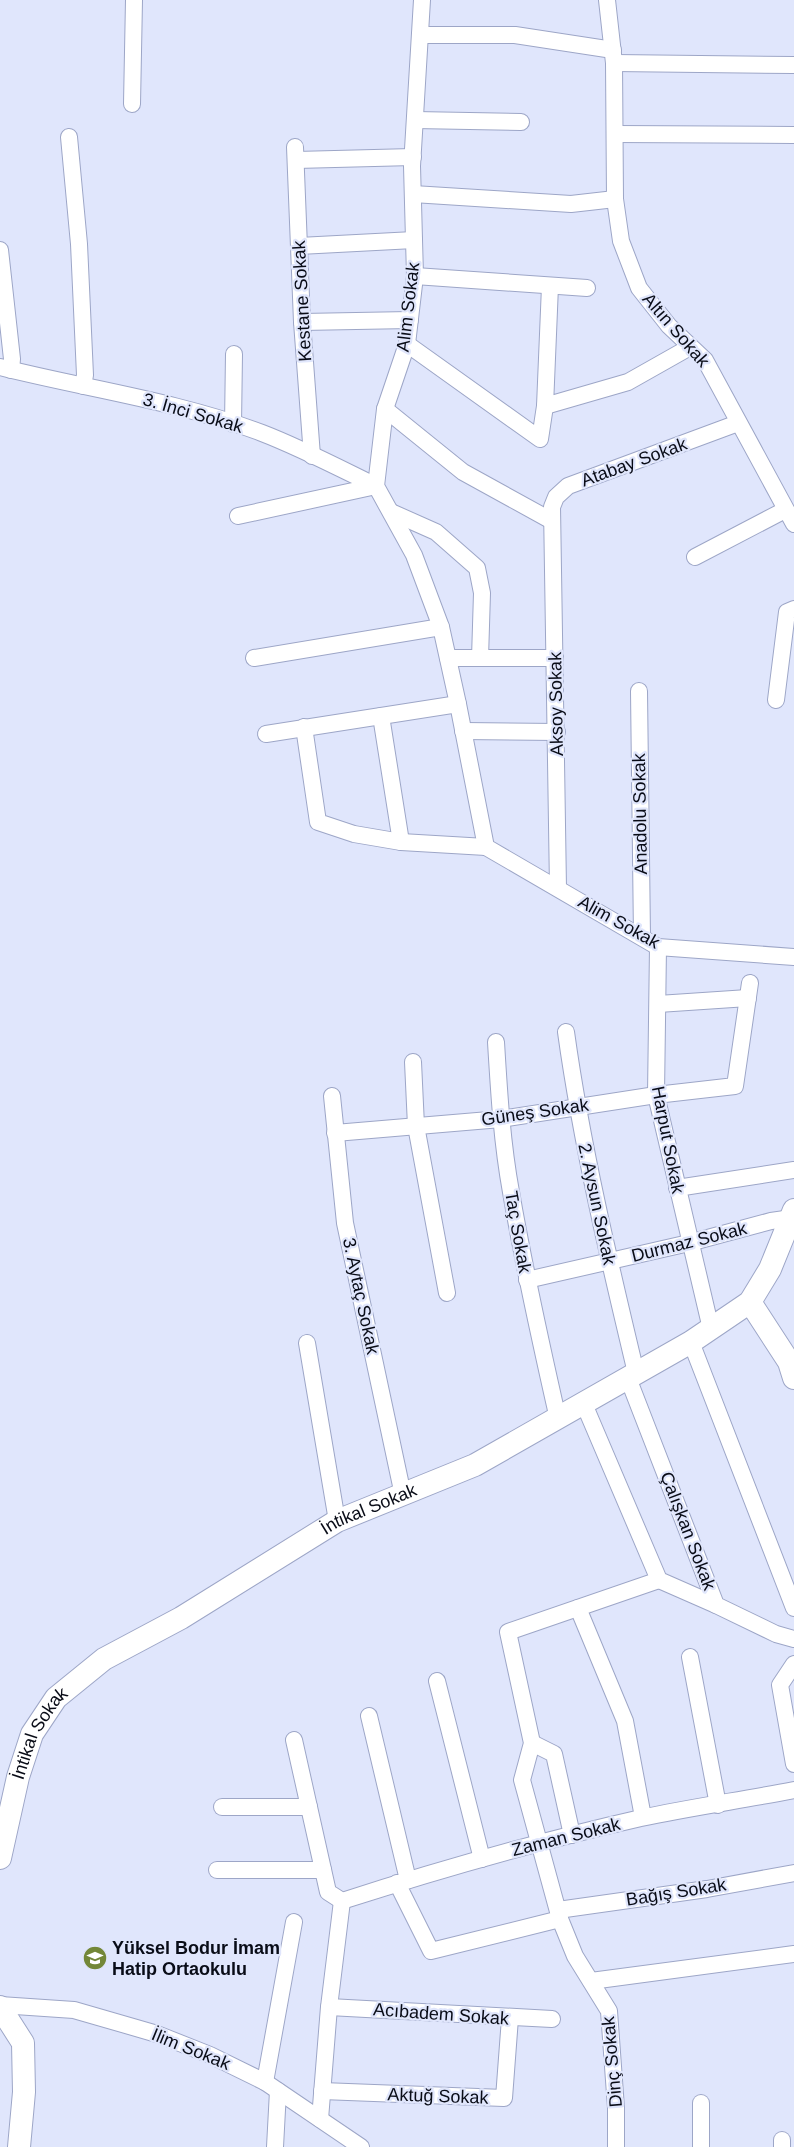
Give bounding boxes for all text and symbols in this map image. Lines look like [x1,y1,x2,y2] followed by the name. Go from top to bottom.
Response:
[289,239,315,362] street label: Kestane Sokak
[393,260,424,353] street label: Alim Sokak
[639,289,714,372] street label: Altın Sokak
[141,389,246,437] street label: 3. İnci Sokak
[578,433,691,490] street label: Atabay Sokak
[545,651,567,756] street label: Aksoy Sokak
[629,752,651,875] street label: Anadolu Sokak
[575,891,664,953] street label: Alim Sokak
[648,1085,688,1196] street label: Harput Sokak
[480,1094,591,1129] street label: Güneş Sokak
[574,1141,620,1268] street label: 2. Aysun Sokak
[501,1189,535,1276] street label: Taç Sokak
[629,1218,750,1266] street label: Durmaz Sokak
[339,1236,383,1357] street label: 3. Aytaç Sokak
[656,1469,720,1594] street label: Çalışkan Sokak
[317,1479,420,1539] street label: İntikal Sokak
[8,1682,72,1782] street label: İntikal Sokak
[510,1814,623,1860] street label: Zaman Sokak
[625,1874,728,1910] street label: Bağış Sokak
[112,1938,280,1979] place label: Yüksel Bodur İmam Hatip Ortaokulu
[82,1945,108,1971] school or university icon: Yüksel Bodur İmam Hatip Ortaokulu
[372,1999,511,2029] street label: Acıbadem Sokak
[598,2015,626,2108] street label: Dinç Sokak
[149,2024,234,2074] street label: İlim Sokak
[387,2084,490,2108] street label: Aktuğ Sokak

